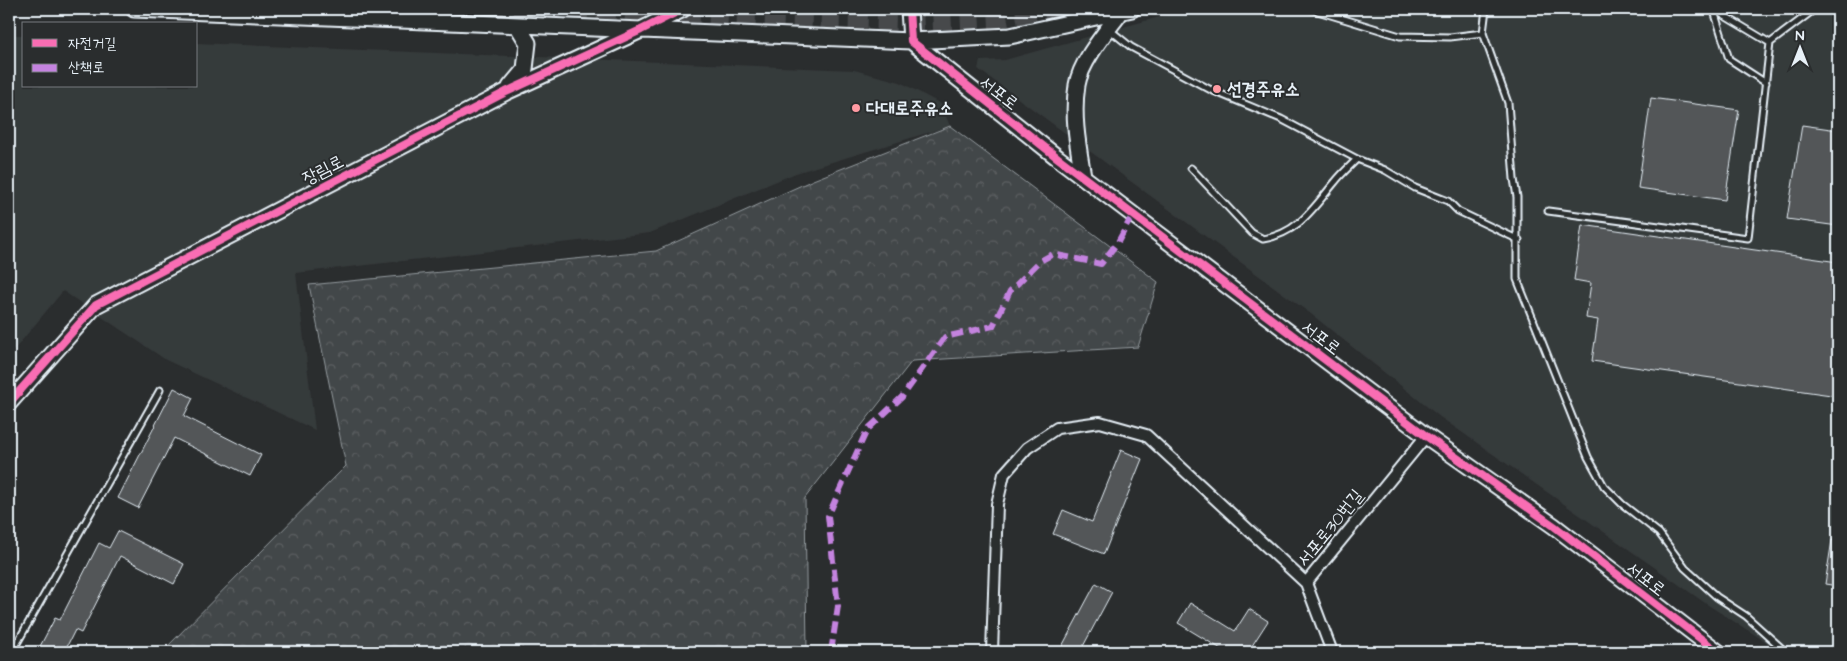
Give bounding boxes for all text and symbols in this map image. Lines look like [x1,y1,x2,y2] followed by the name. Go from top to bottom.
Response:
[22,22,198,88] legend
[1774,22,1824,72] north arrow
[1796,26,1805,46] text: N
[68,33,116,54] text: 자전거길
[68,57,104,78] text: 산책로
[974,70,1024,116] street label: 서포로
[1227,77,1299,102] place label: 선경주유소
[1211,83,1223,95] marker: 선경주유소
[866,96,953,121] place label: 다대로주유소
[850,102,862,114] marker: 다대로주유소
[298,149,348,191] street label: 장림로
[1296,315,1346,361] street label: 서포로
[1291,484,1369,572] street label: 서포로30번길
[1621,556,1671,602] street label: 서포로

